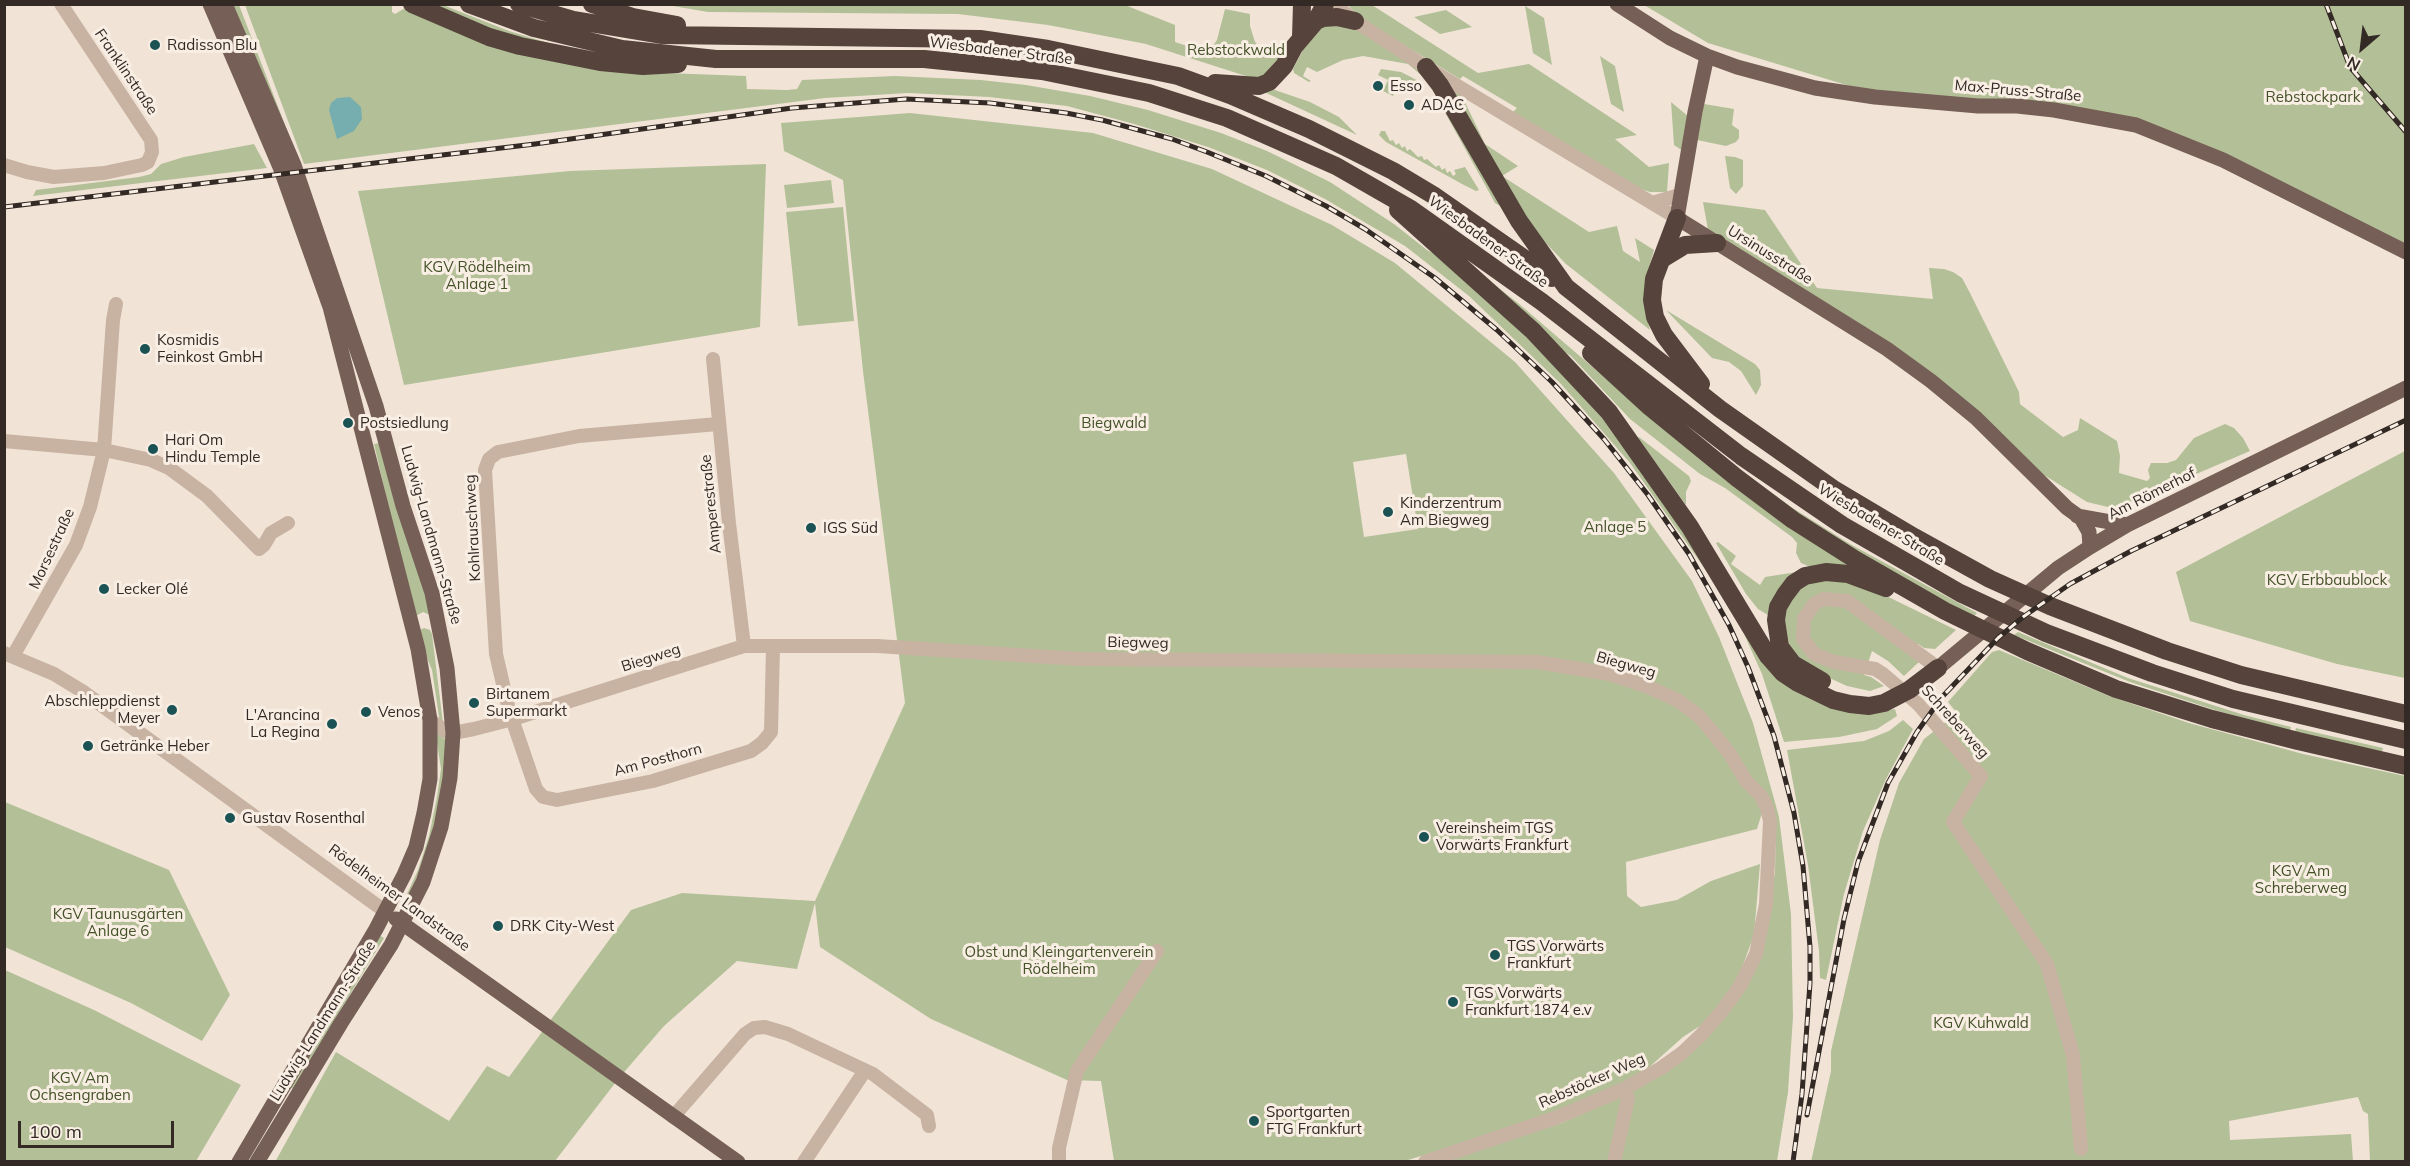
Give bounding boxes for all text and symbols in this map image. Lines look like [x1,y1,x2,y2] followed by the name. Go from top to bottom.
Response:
[2332,18,2392,78] north arrow
[91,26,161,118] street label: Franklinstraße
[928,33,1074,69] street label: Wiesbadener Straße
[167,36,257,54] place label: Radisson Blu
[148,38,162,52] marker: Radisson Blu
[1187,41,1285,59] park label: Rebstockwald
[2344,52,2364,76] text: N
[1954,76,2082,106] street label: Max-Pruss-Straße
[1390,77,1422,95] place label: Esso
[1371,79,1385,93] marker: Esso
[2266,88,2360,106] park label: Rebstockpark
[1421,96,1464,114] place label: ADAC
[1402,98,1416,112] marker: ADAC
[1424,192,1552,292] street label: Wiesbadener Straße
[1724,222,1816,288] street label: Ursinusstraße
[423,258,531,293] park label: KGV Rödelheim Anlage 1
[157,331,263,366] place label: Kosmidis Feinkost GmbH
[138,342,152,356] marker: Kosmidis Feinkost GmbH
[360,414,449,432] place label: Postsiedlung
[1081,414,1147,432] park label: Biegwald
[341,416,355,430] marker: Postsiedlung
[165,431,260,466] place label: Hari Om Hindu Temple
[146,442,160,456] marker: Hari Om Hindu Temple
[397,444,465,626] street label: Ludwig-Landmann-Straße
[697,454,725,554] street label: Amperestraße
[2105,464,2199,524] street label: Am Römerhof
[461,474,485,582] street label: Kohlrauschweg
[1815,480,1947,570] street label: Wiesbadener Straße
[1400,494,1502,529] place label: Kinderzentrum Am Biegweg
[1381,505,1395,519] marker: Kinderzentrum Am Biegweg
[25,506,79,592] street label: Morsestraße
[1584,518,1646,536] park label: Anlage 5
[823,519,878,537] place label: IGS Süd
[804,521,818,535] marker: IGS Süd
[2267,571,2387,589] park label: KGV Erbbaublock
[116,580,188,598] place label: Lecker Olé
[97,582,111,596] marker: Lecker Olé
[1107,633,1169,653] street label: Biegweg
[619,640,683,676] street label: Biegweg
[1594,648,1658,682] street label: Biegweg
[1917,682,1993,762] street label: Schreberweg
[486,685,567,720] place label: Birtanem Supermarkt
[44,692,160,727] place label: Abschleppdienst Meyer
[467,696,481,710] marker: Birtanem Supermarkt
[165,703,179,717] marker: Abschleppdienst Meyer
[378,703,421,721] place label: Venos
[359,705,373,719] marker: Venos
[246,706,320,741] place label: L'Arancina La Regina
[325,717,339,731] marker: L'Arancina La Regina
[100,737,209,755] place label: Getränke Heber
[81,739,95,753] marker: Getränke Heber
[612,740,704,780] street label: Am Posthorn
[242,809,365,827] place label: Gustav Rosenthal
[223,811,237,825] marker: Gustav Rosenthal
[1436,819,1569,854] place label: Vereinsheim TGS Vorwärts Frankfurt
[1417,830,1431,844] marker: Vereinsheim TGS Vorwärts Frankfurt
[325,841,473,955] street label: Rödelheimer Landstraße
[2255,862,2347,897] park label: KGV Am Schreberweg
[53,905,183,940] park label: KGV Taunusgärten Anlage 6
[510,917,614,935] place label: DRK City-West
[491,919,505,933] marker: DRK City-West
[1507,937,1604,972] place label: TGS Vorwärts Frankfurt
[266,938,380,1104] street label: Ludwig-Landmann-Straße
[965,943,1153,978] park label: Obst und Kleingartenverein Rödelheim
[1488,948,1502,962] marker: TGS Vorwärts Frankfurt
[1465,984,1592,1019] place label: TGS Vorwärts Frankfurt 1874 e.v
[1446,995,1460,1009] marker: TGS Vorwärts Frankfurt 1874 e.v
[1933,1014,2029,1032] park label: KGV Kuhwald
[1536,1050,1648,1112] street label: Rebstöcker Weg
[29,1069,131,1104] park label: KGV Am Ochsengraben
[1266,1103,1362,1138] place label: Sportgarten FTG Frankfurt
[21,1109,177,1147] scale bar
[1247,1114,1261,1128] marker: Sportgarten FTG Frankfurt
[29,1120,82,1143] text: 100 m

